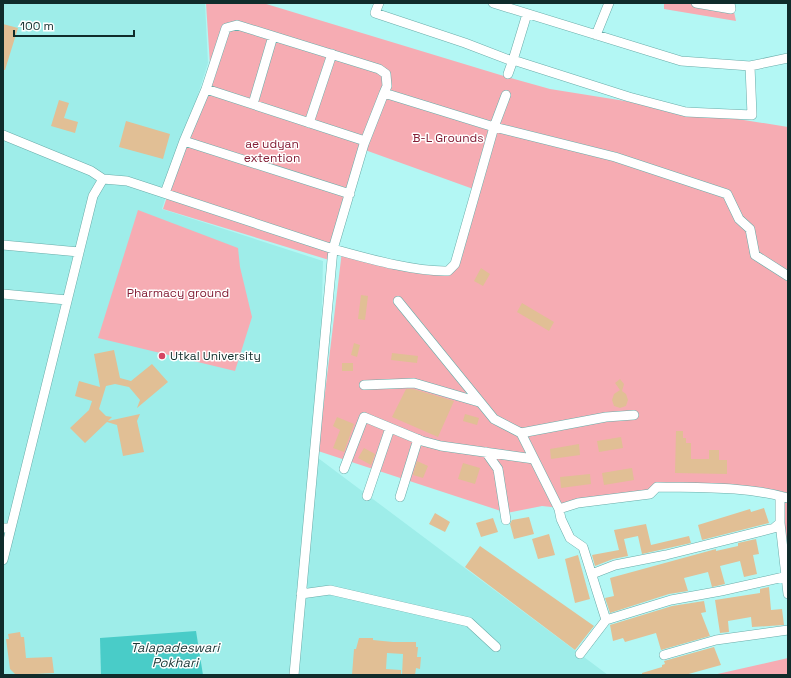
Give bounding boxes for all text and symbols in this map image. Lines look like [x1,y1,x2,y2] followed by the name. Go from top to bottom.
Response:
[14,12,134,38] scale bar
[20,18,54,34] text: 100 m
[412,130,484,146] park label: B-L Grounds
[244,136,300,166] park label: ae udyan extention
[127,285,229,301] park label: Pharmacy ground
[170,348,261,364] place label: Utkal University
[157,351,167,361] marker: Utkal University
[131,639,221,671] water label: Talapadeswari Pokhari

